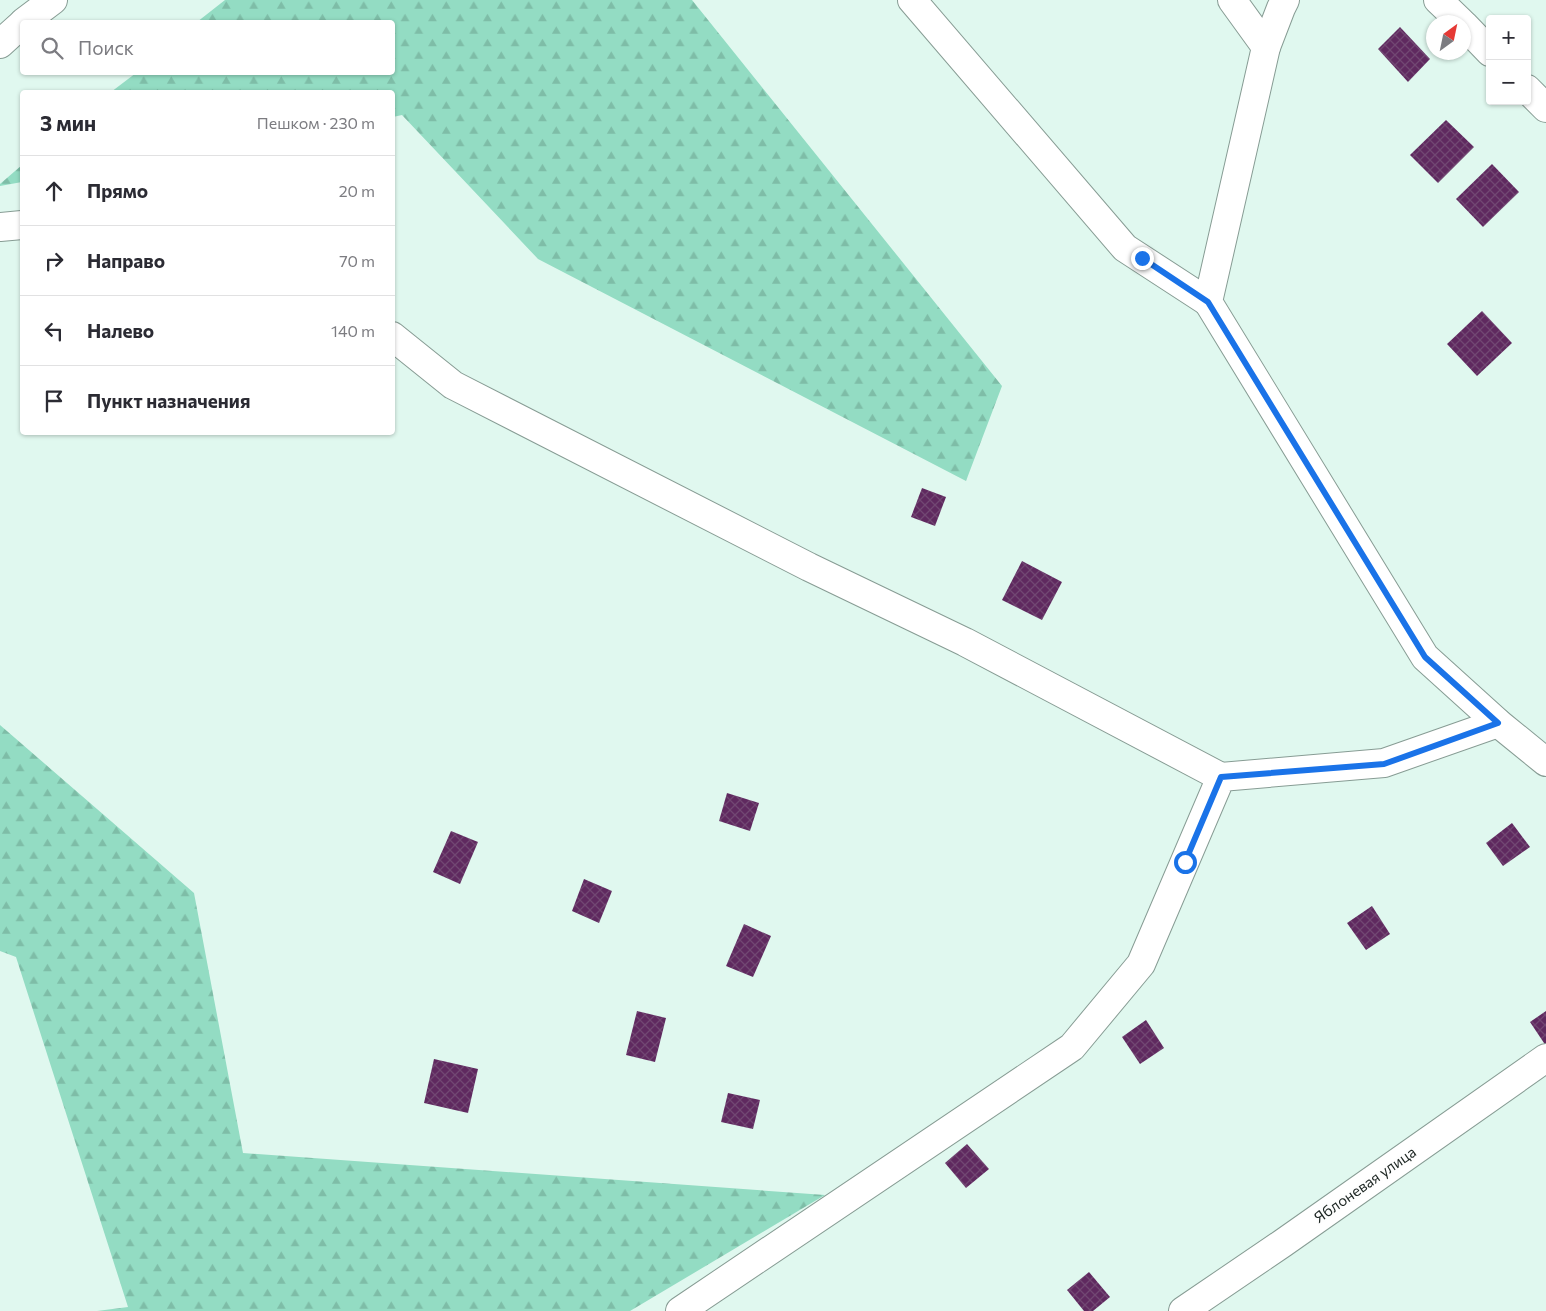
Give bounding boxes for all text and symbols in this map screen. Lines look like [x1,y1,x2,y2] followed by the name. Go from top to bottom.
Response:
[1426,15,1471,60] north arrow
[1486,15,1531,105] map controls
[1486,15,1531,60] button: +
[20,20,395,75] search box
[38,34,66,62] icon: search
[78,36,134,59] text: Поиск
[1486,60,1531,105] button: −
[40,110,96,135] text: 3 мин
[257,113,375,132] text: Пешком · 230 m
[40,177,68,205] icon: ahead
[87,179,148,202] text: Прямо
[339,181,375,200] text: 20 m
[40,247,68,275] icon: right
[1131,247,1154,270] route end
[87,249,165,272] text: Направо
[339,251,375,270] text: 70 m
[40,317,68,345] icon: left
[87,319,154,342] text: Налево
[331,321,375,340] text: 140 m
[40,387,68,415] icon: arrive
[87,389,250,412] text: Пункт назначения
[1174,851,1197,874] route start
[1310,1142,1419,1226] street label: Яблоневая улица

